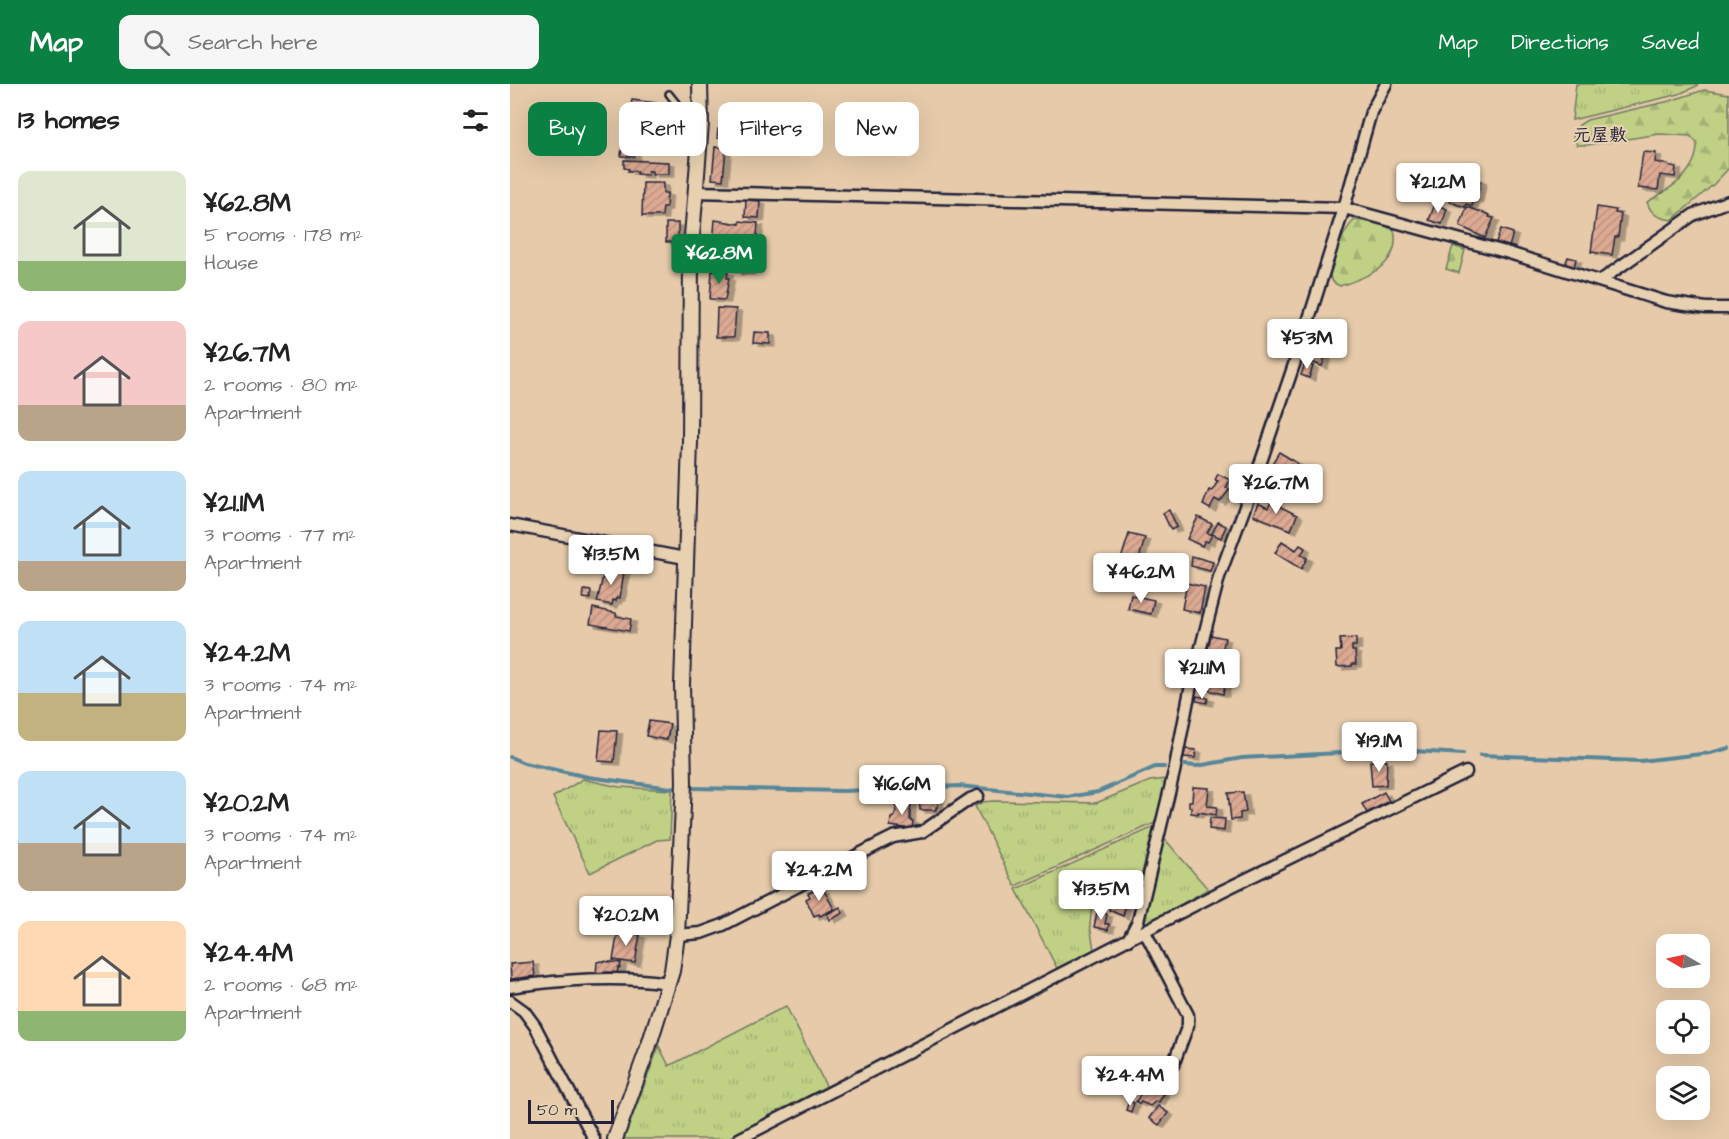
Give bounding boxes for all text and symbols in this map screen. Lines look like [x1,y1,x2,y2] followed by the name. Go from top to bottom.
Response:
[119,15,539,69] search box
[30,23,83,62] text: Map
[140,26,173,59] icon: search
[188,27,318,58] text: Search here
[1438,28,1478,57] text: Map
[1511,28,1609,57] text: Directions
[1642,28,1699,57] text: Saved
[18,102,120,138] text: 13 homes
[528,102,607,156] chip: Buy
[619,102,706,156] chip: Rent
[718,102,823,156] chip: Filters
[835,102,919,156] chip: New
[459,104,492,137] icon: filters
[1573,123,1627,148] district label: 元屋敷
[1389,163,1487,214] pin: ¥21.2M
[1410,168,1466,196] text: ¥21.2M
[204,185,291,221] text: ¥62.8M
[66,195,138,267] icon: home
[204,221,363,249] text: 5 rooms · 178 m²
[670,234,768,285] pin: ¥62.8M
[686,239,753,267] text: ¥62.8M
[204,249,258,277] text: House
[1271,319,1343,370] pin: ¥53M
[1281,324,1333,352] text: ¥53M
[204,335,290,371] text: ¥26.7M
[66,345,138,417] icon: home
[204,371,358,399] text: 2 rooms · 80 m²
[204,399,302,427] text: Apartment
[1227,464,1325,515] pin: ¥26.7M
[1243,469,1309,497] text: ¥26.7M
[204,485,265,521] text: ¥21.1M
[66,495,138,567] icon: home
[204,521,356,549] text: 3 rooms · 77 m²
[562,535,660,586] pin: ¥13.5M
[583,540,639,568] text: ¥13.5M
[204,549,302,577] text: Apartment
[1092,553,1190,604] pin: ¥46.2M
[1107,558,1175,586] text: ¥46.2M
[204,635,291,671] text: ¥24.2M
[66,645,138,717] icon: home
[1153,649,1251,700] pin: ¥21.1M
[1179,654,1225,682] text: ¥21.1M
[204,671,357,699] text: 3 rooms · 74 m²
[204,699,302,727] text: Apartment
[1330,722,1428,773] pin: ¥19.1M
[1356,727,1402,755] text: ¥19.1M
[853,765,951,816] pin: ¥16.6M
[873,770,931,798] text: ¥16.6M
[204,785,289,821] text: ¥20.2M
[66,795,138,867] icon: home
[204,821,357,849] text: 3 rooms · 74 m²
[204,849,302,877] text: Apartment
[770,851,868,902] pin: ¥24.2M
[786,856,852,884] text: ¥24.2M
[1052,870,1150,921] pin: ¥13.5M
[1073,875,1129,903] text: ¥13.5M
[577,896,675,947] pin: ¥20.2M
[593,901,659,929] text: ¥20.2M
[1656,934,1710,988] north arrow
[1656,934,1710,1120] map controls
[204,935,293,971] text: ¥24.4M
[66,945,138,1017] icon: home
[204,971,358,999] text: 2 rooms · 68 m²
[204,999,302,1027] text: Apartment
[1656,1000,1710,1054] button: locate
[1081,1056,1179,1107] pin: ¥24.4M
[1096,1061,1164,1089] text: ¥24.4M
[1656,1066,1710,1120] button: layers
[528,1097,614,1124] scale bar
[537,1099,577,1121] text: 50 m

